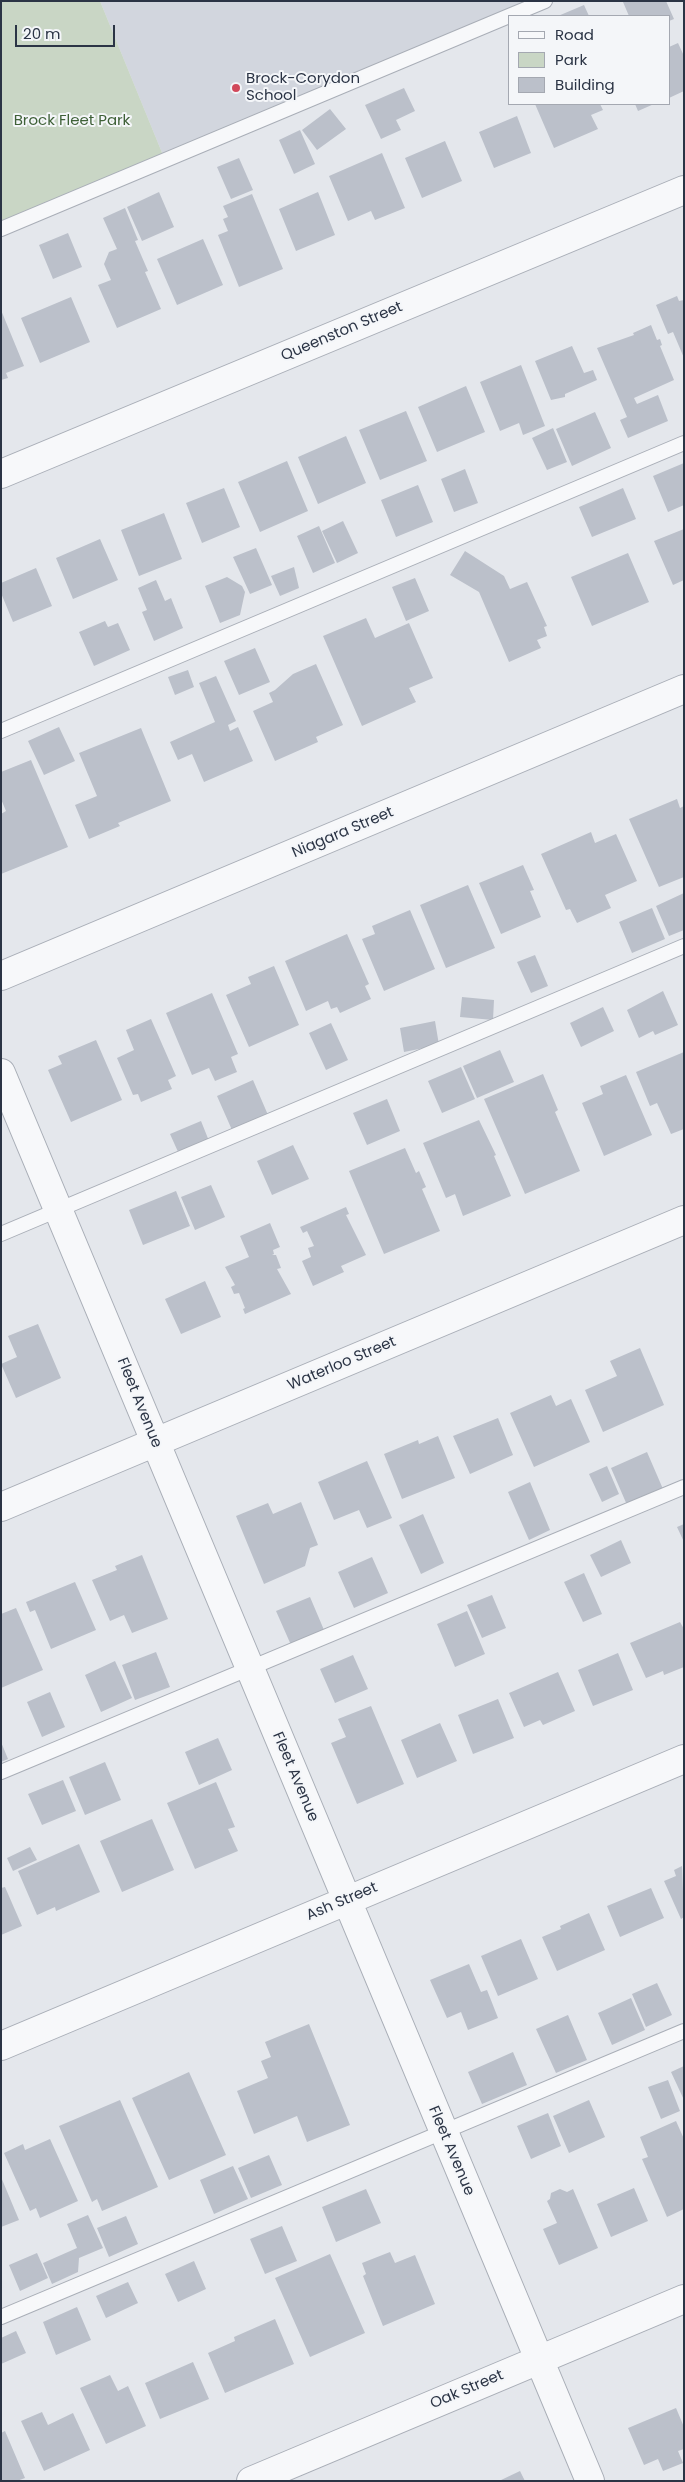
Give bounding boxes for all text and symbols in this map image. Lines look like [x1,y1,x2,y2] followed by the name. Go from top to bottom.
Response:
[18,15,118,47] scale bar
[508,15,670,105] legend
[23,23,61,44] text: 20 m
[555,24,594,45] text: Road
[555,49,587,70] text: Park
[246,70,360,105] place label: Brock-Corydon School
[555,74,615,95] text: Building
[230,82,242,94] marker: Brock-Corydon School
[14,112,130,130] park label: Brock Fleet Park
[279,298,405,366] street label: Queenston Street
[290,804,396,862] street label: Niagara Street
[285,1333,399,1395] street label: Waterloo Street
[113,1355,165,1451] street label: Fleet Avenue
[268,1729,322,1825] street label: Fleet Avenue
[304,1879,380,1925] street label: Ash Street
[424,2103,478,2199] street label: Fleet Avenue
[428,2367,506,2413] street label: Oak Street

